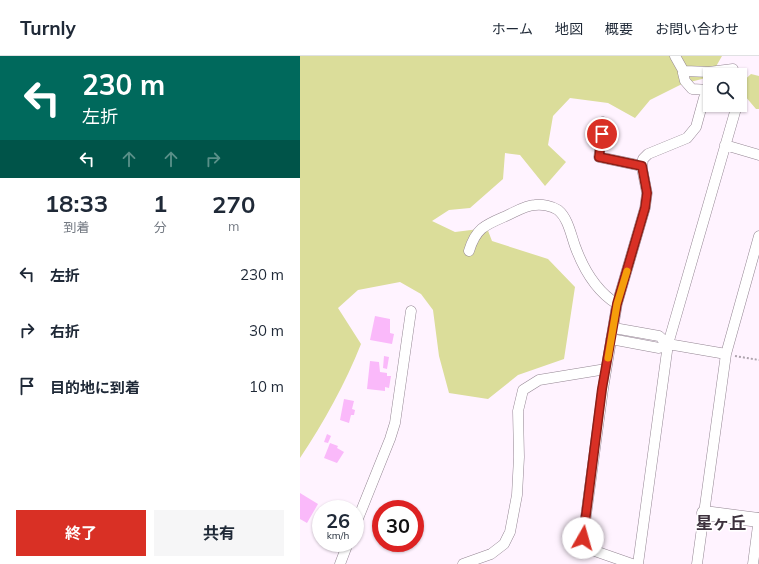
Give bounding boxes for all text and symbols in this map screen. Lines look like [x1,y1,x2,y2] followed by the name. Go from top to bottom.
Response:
[20,16,76,40] text: Turnly
[491,20,533,38] text: ホーム
[555,20,583,38] text: 地図
[605,20,633,38] text: 概要
[655,20,739,38] text: お問い合わせ
[82,67,165,102] text: 230 m
[703,68,747,112] map controls
[703,68,747,112] button: search
[16,72,68,124] icon: left
[82,105,118,128] text: 左折
[585,117,619,151] pin
[591,123,613,145] icon: arrive
[76,148,98,170] icon: left
[118,148,140,170] icon: ahead
[160,148,182,170] icon: ahead
[202,148,224,170] icon: right
[45,188,108,218] text: 18:33
[153,188,167,218] text: 1
[212,189,255,219] text: 270
[228,218,239,234] text: m
[63,219,89,235] text: 到着
[154,219,167,235] text: 分
[16,263,38,285] icon: left
[240,265,284,284] text: 230 m
[50,266,80,285] text: 左折
[16,319,38,341] icon: right
[249,321,284,340] text: 30 m
[50,322,80,341] text: 右折
[16,375,38,397] icon: arrive
[249,377,284,396] text: 10 m
[50,378,140,397] text: 目的地に到着
[372,500,424,552] speed limit sign: 30
[326,508,350,533] text: 26
[16,510,146,556] button: 終了
[154,510,284,556] button: 共有
[696,512,747,533] district label: 星ヶ丘
[562,517,604,559] position arrow
[327,529,349,542] text: km/h

